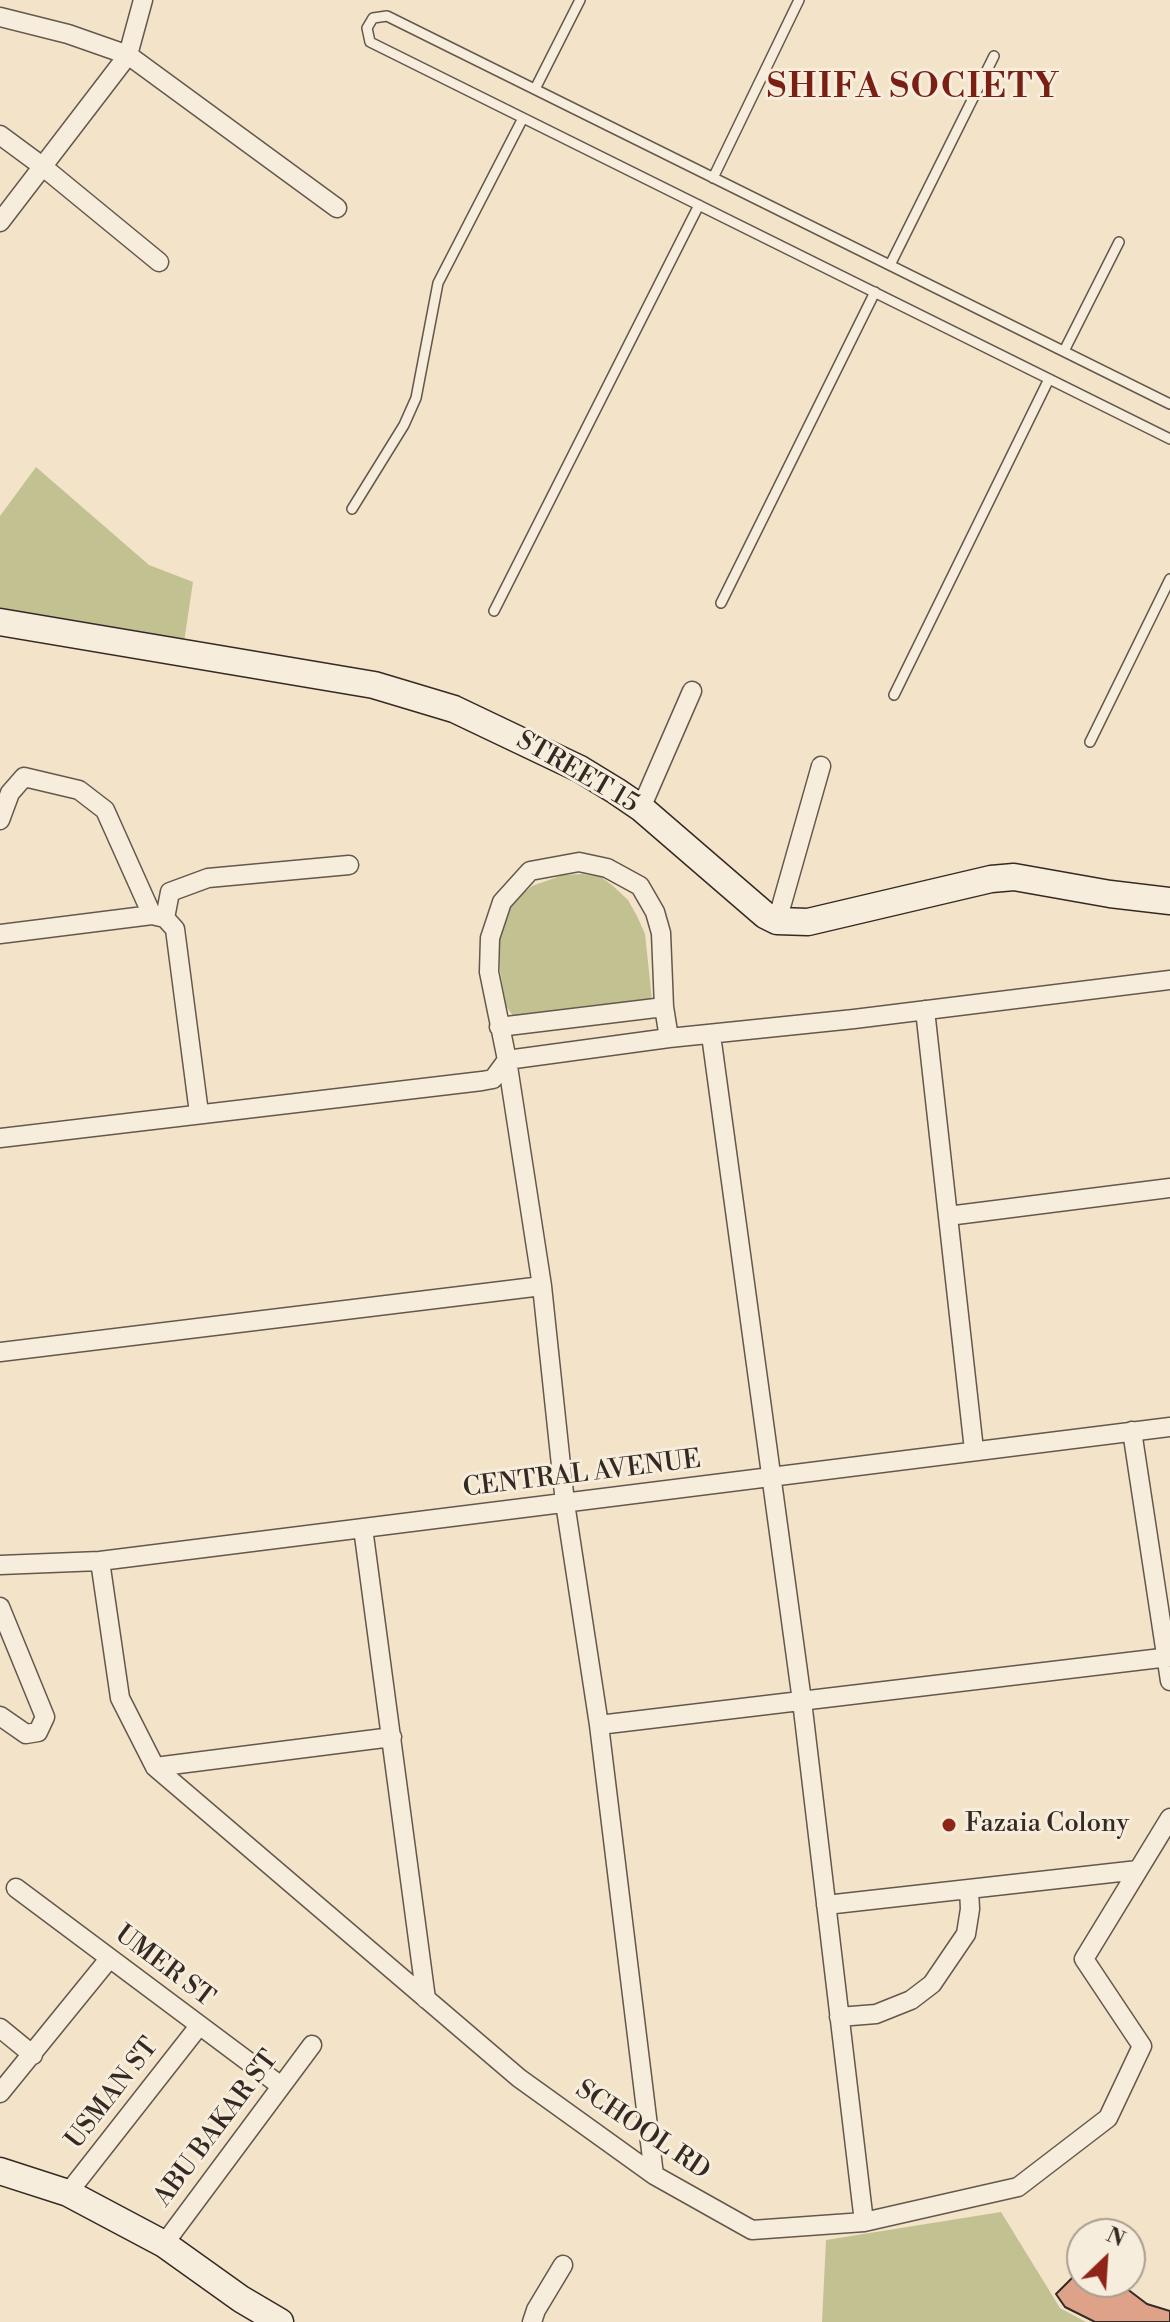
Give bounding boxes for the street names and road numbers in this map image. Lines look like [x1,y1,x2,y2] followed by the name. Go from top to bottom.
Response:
[510,726,644,820] street label: STREET 15
[461,1445,703,1505] street label: CENTRAL AVENUE
[108,1920,220,2014] street label: UMER ST
[60,2032,166,2156] street label: USMAN ST
[148,2045,286,2213] street label: ABU BAKAR ST
[569,2075,715,2187] street label: SCHOOL RD

